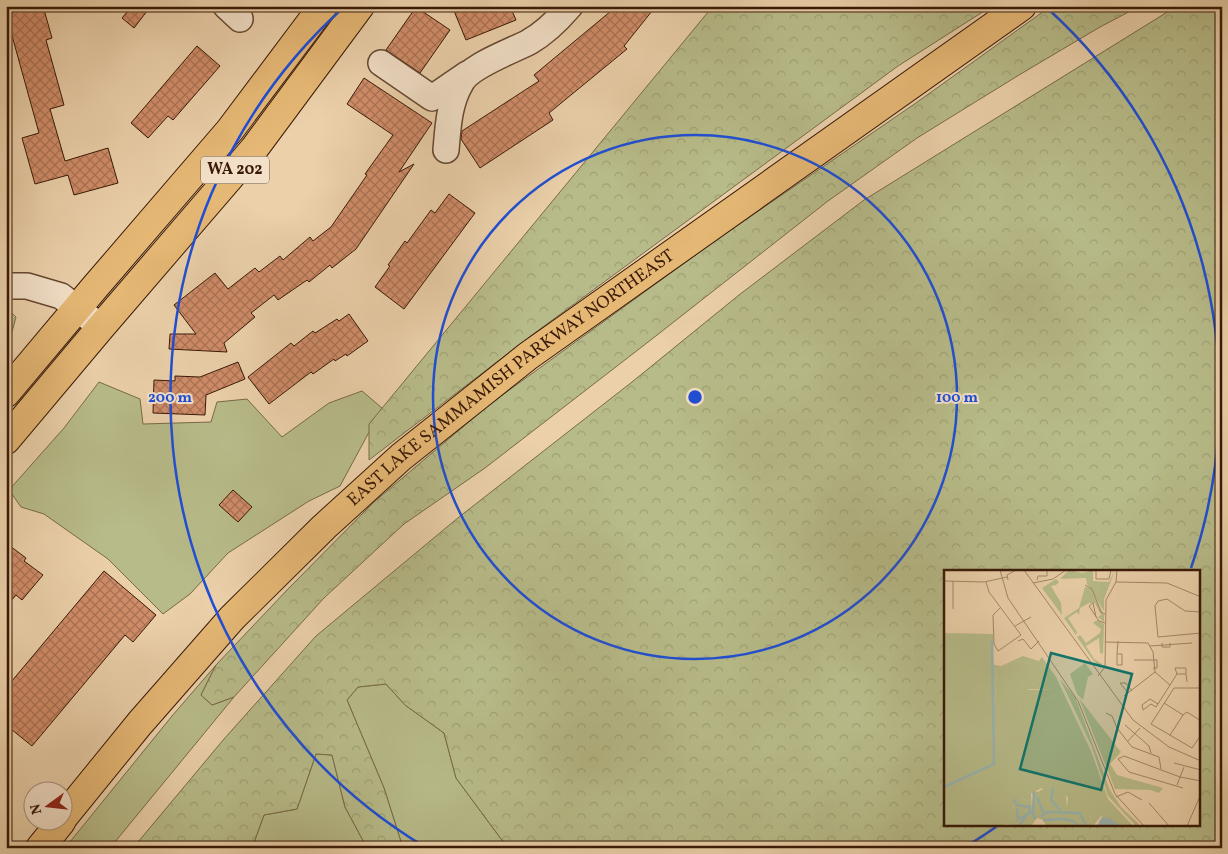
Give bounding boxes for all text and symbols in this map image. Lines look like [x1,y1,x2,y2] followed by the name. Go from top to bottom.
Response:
[201,156,269,184] road number: WA 202
[342,243,680,512] street label: EAST LAKE SAMMAMISH PARKWAY NORTHEAST
[148,388,192,409] text: 200 m
[686,388,704,406] centre of rings
[936,388,979,409] text: 100 m
[944,570,1200,826] inset map
[22,782,72,832] north arrow
[26,802,47,816] text: N

